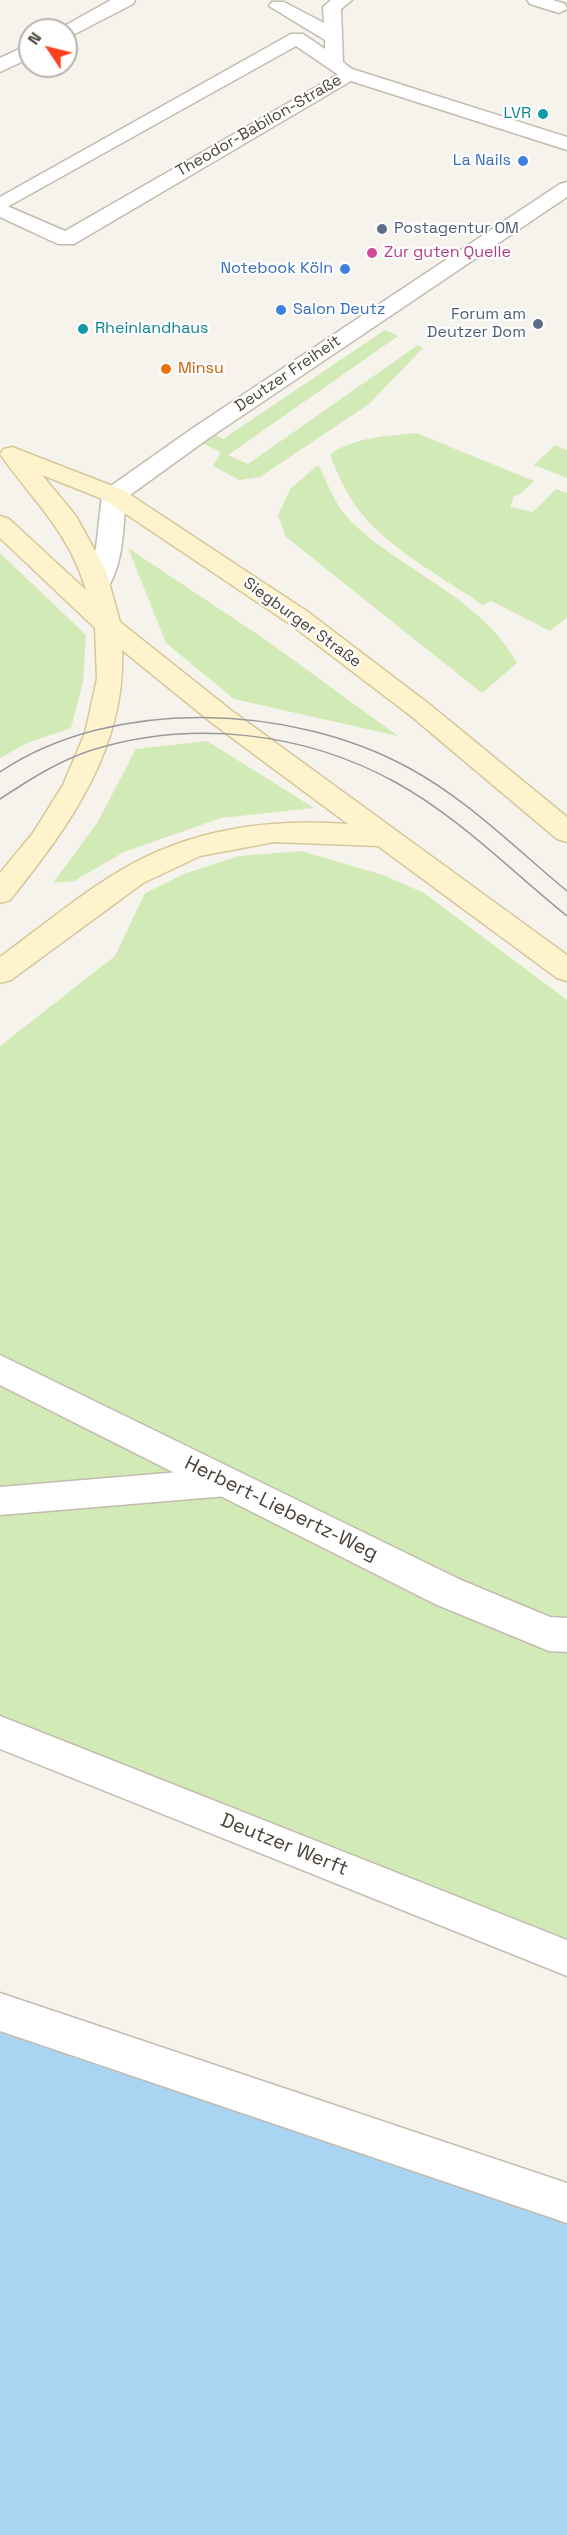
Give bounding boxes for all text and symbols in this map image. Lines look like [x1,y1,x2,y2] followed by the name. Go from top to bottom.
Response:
[18,18,78,78] north arrow
[23,28,46,49] text: N
[173,71,345,181] street label: Theodor-Babilon-Straße
[504,104,531,124] place label: LVR
[536,107,550,121] marker: LVR
[453,151,511,171] place label: La Nails
[516,154,530,168] marker: La Nails
[394,219,519,239] place label: Postagentur OM
[375,222,389,236] marker: Postagentur OM
[384,243,511,263] place label: Zur guten Quelle
[365,246,379,260] marker: Zur guten Quelle
[220,259,333,279] place label: Notebook Köln
[338,262,352,276] marker: Notebook Köln
[293,300,385,320] place label: Salon Deutz
[274,303,288,317] marker: Salon Deutz
[427,305,526,343] place label: Forum am Deutzer Dom
[531,317,545,331] marker: Forum am Deutzer Dom
[95,319,208,339] place label: Rheinlandhaus
[76,322,90,336] marker: Rheinlandhaus
[232,332,344,416] street label: Deutzer Freiheit
[178,359,224,379] place label: Minsu
[159,362,173,376] marker: Minsu
[239,574,365,672] street label: Siegburger Straße
[180,1452,382,1566] street label: Herbert-Liebertz-Weg
[217,1809,351,1881] street label: Deutzer Werft

